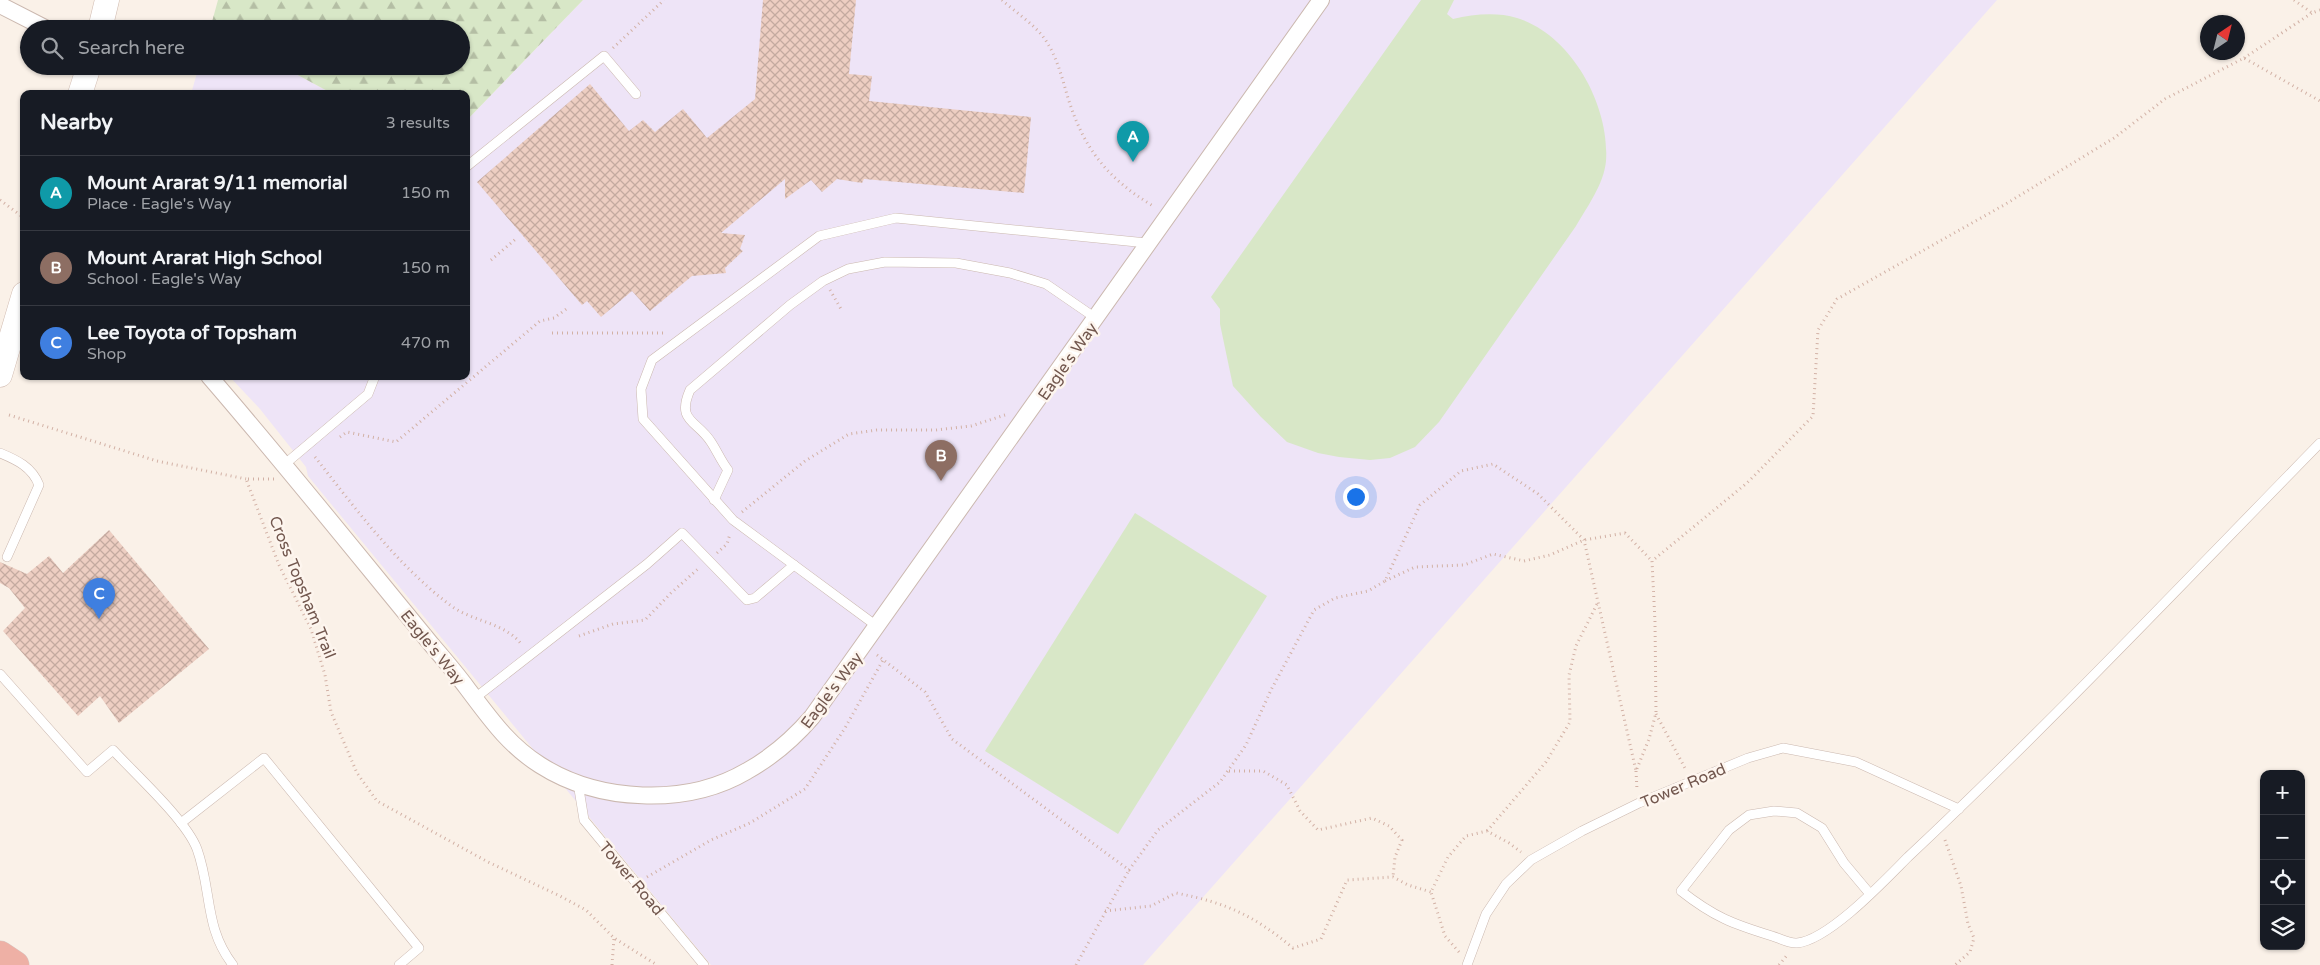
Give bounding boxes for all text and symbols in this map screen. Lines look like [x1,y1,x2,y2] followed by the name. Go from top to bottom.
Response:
[2200,15,2245,60] north arrow
[20,20,470,75] search box
[38,34,66,62] icon: search
[78,37,185,59] text: Search here
[40,110,113,135] text: Nearby
[386,113,450,133] text: 3 results
[1117,121,1149,162] pin: A
[87,172,347,194] text: Mount Ararat 9/11 memorial
[50,183,62,203] text: A
[401,183,450,203] text: 150 m
[87,194,231,214] text: Place · Eagle's Way
[87,247,322,269] text: Mount Ararat High School
[50,258,62,278] text: B
[401,258,450,278] text: 150 m
[87,269,242,289] text: School · Eagle's Way
[1034,318,1102,404] street label: Eagle's Way
[87,322,297,344] text: Lee Toyota of Topsham
[50,333,62,353] text: C
[401,333,450,353] text: 470 m
[87,344,126,364] text: Shop
[925,440,957,481] pin: B
[1343,484,1369,510] your location
[264,513,340,662] street label: Cross Topsham Trail
[83,578,115,619] pin: C
[396,606,469,689] street label: Eagle's Way
[797,648,867,733] street label: Eagle's Way
[1638,759,1729,813] street label: Tower Road
[2260,770,2305,950] map controls
[2260,770,2305,815] button: +
[2260,815,2305,860] button: −
[595,838,668,920] street label: Tower Road
[2260,860,2305,905] button: locate
[2260,905,2305,950] button: layers

